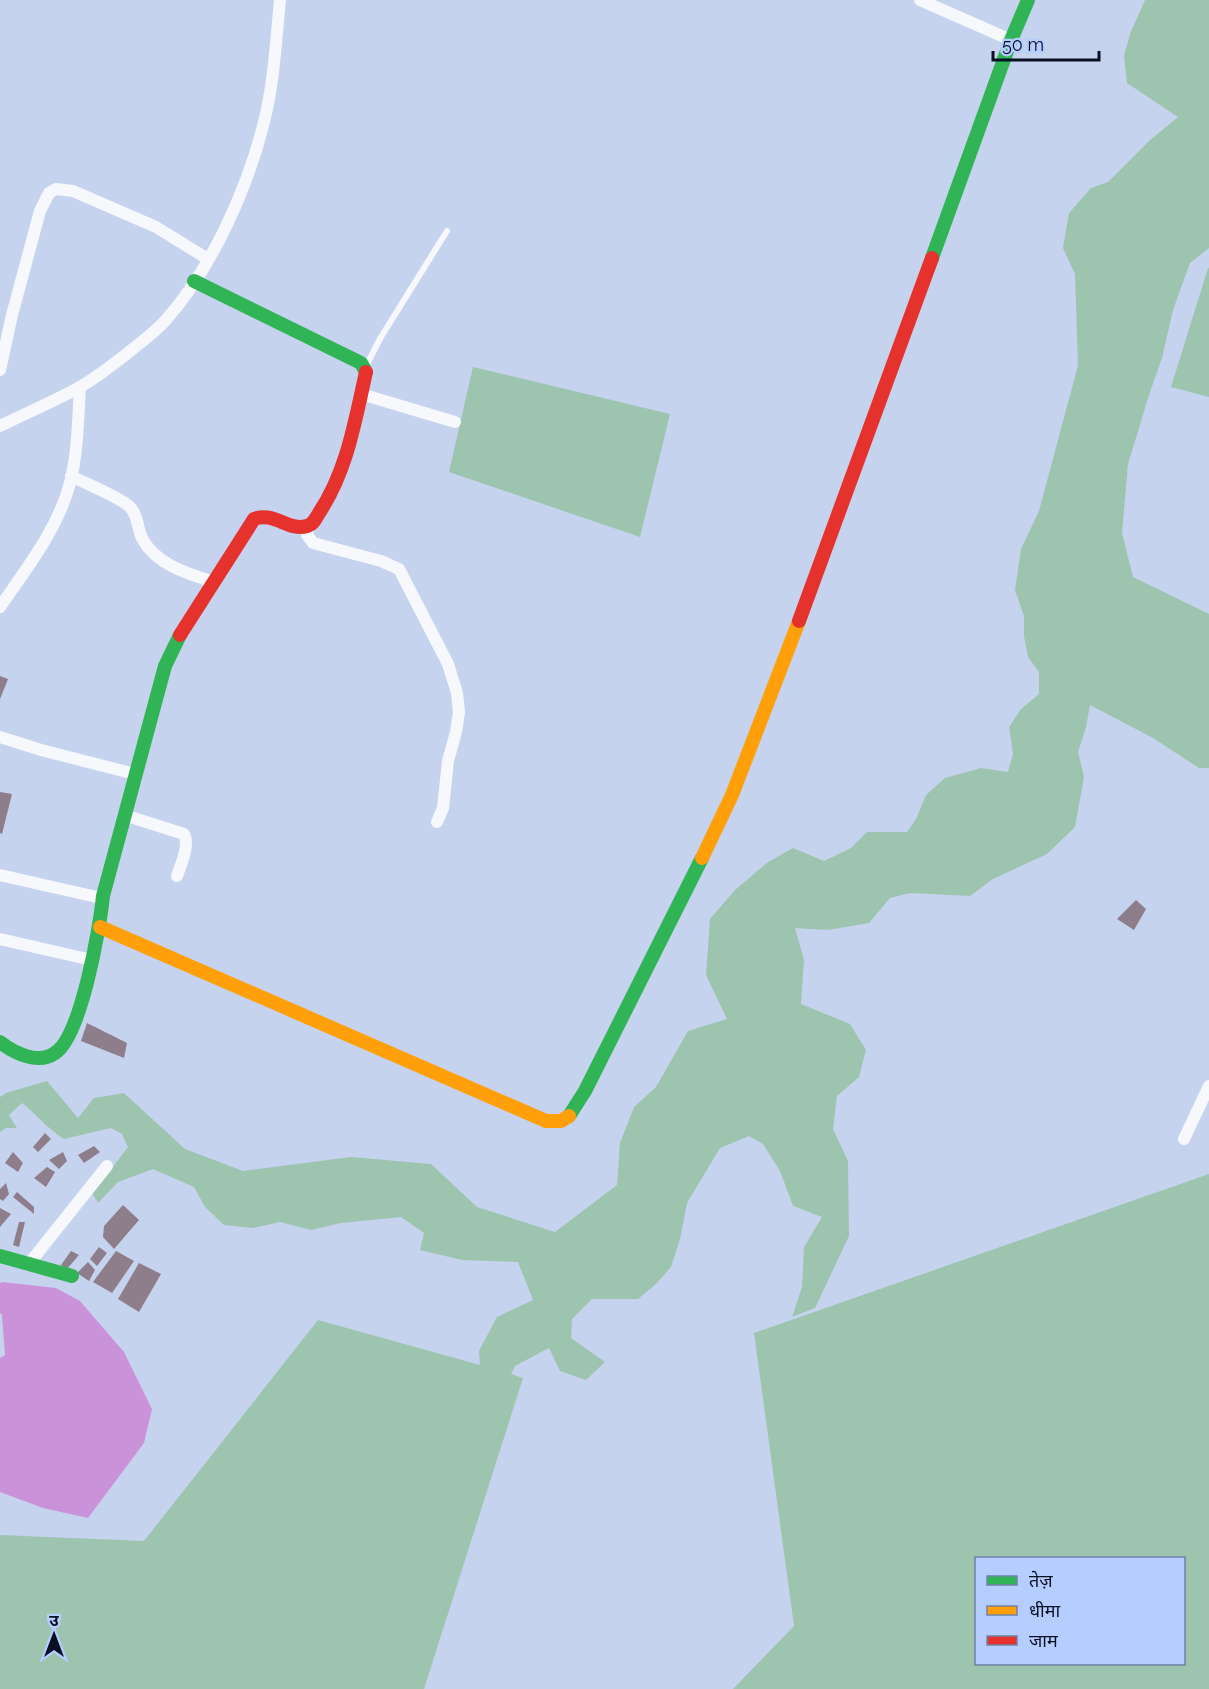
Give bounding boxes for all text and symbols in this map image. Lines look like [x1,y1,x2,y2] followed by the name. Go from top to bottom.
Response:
[993,24,1100,62] scale bar
[1002,34,1044,55] text: 50 m
[975,1557,1185,1665] legend
[1029,1570,1053,1591] text: तेज़
[1029,1600,1060,1621] text: धीमा
[24,1605,84,1665] north arrow
[49,1611,59,1630] text: उ
[1029,1630,1059,1651] text: जाम

